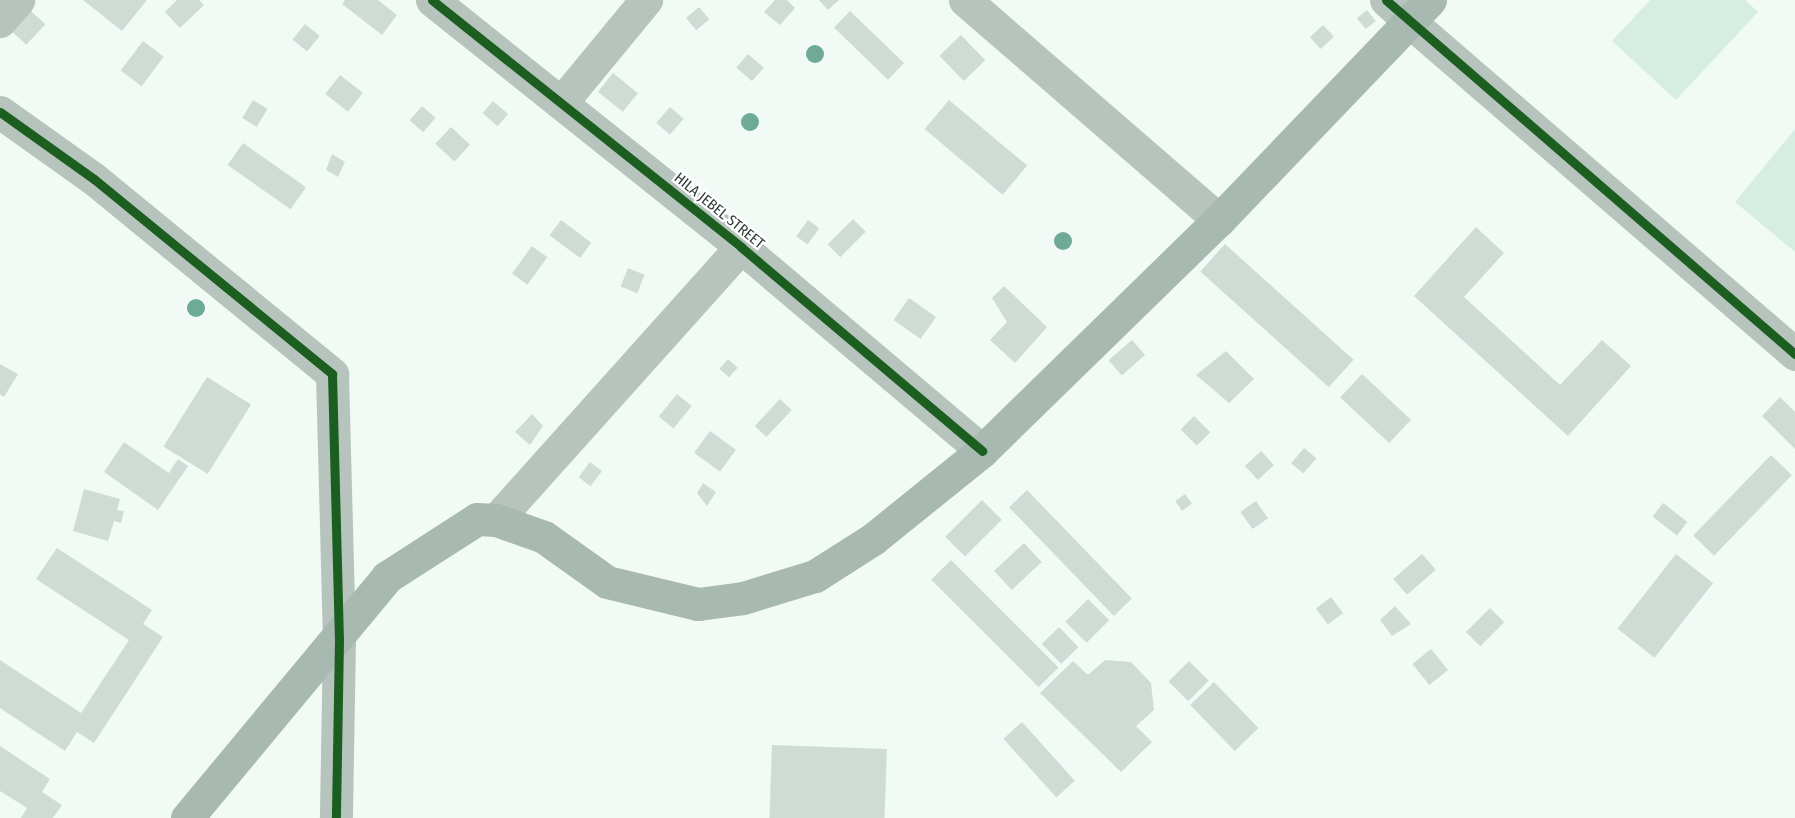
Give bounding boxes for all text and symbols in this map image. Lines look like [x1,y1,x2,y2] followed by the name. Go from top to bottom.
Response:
[670,169,768,253] street label: HILA JEBEL STREET

